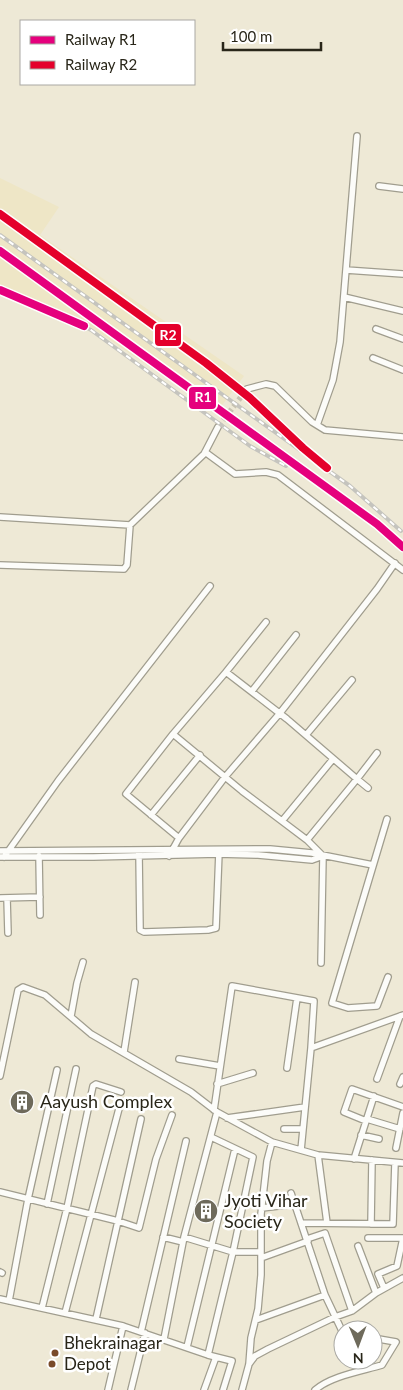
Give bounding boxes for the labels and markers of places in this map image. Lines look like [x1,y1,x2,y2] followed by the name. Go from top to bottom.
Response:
[9,1089,35,1115] building icon: Aayush Complex
[40,1090,172,1112] place label: Aayush Complex
[224,1189,308,1232] place label: Jyoti Vihar Society
[193,1198,219,1224] building icon: Jyoti Vihar Society
[64,1332,163,1374] place label: Bhekrainagar Depot
[50,1348,60,1358] marker: Bhekrainagar Depot
[47,1359,57,1369] unlabelled marker

